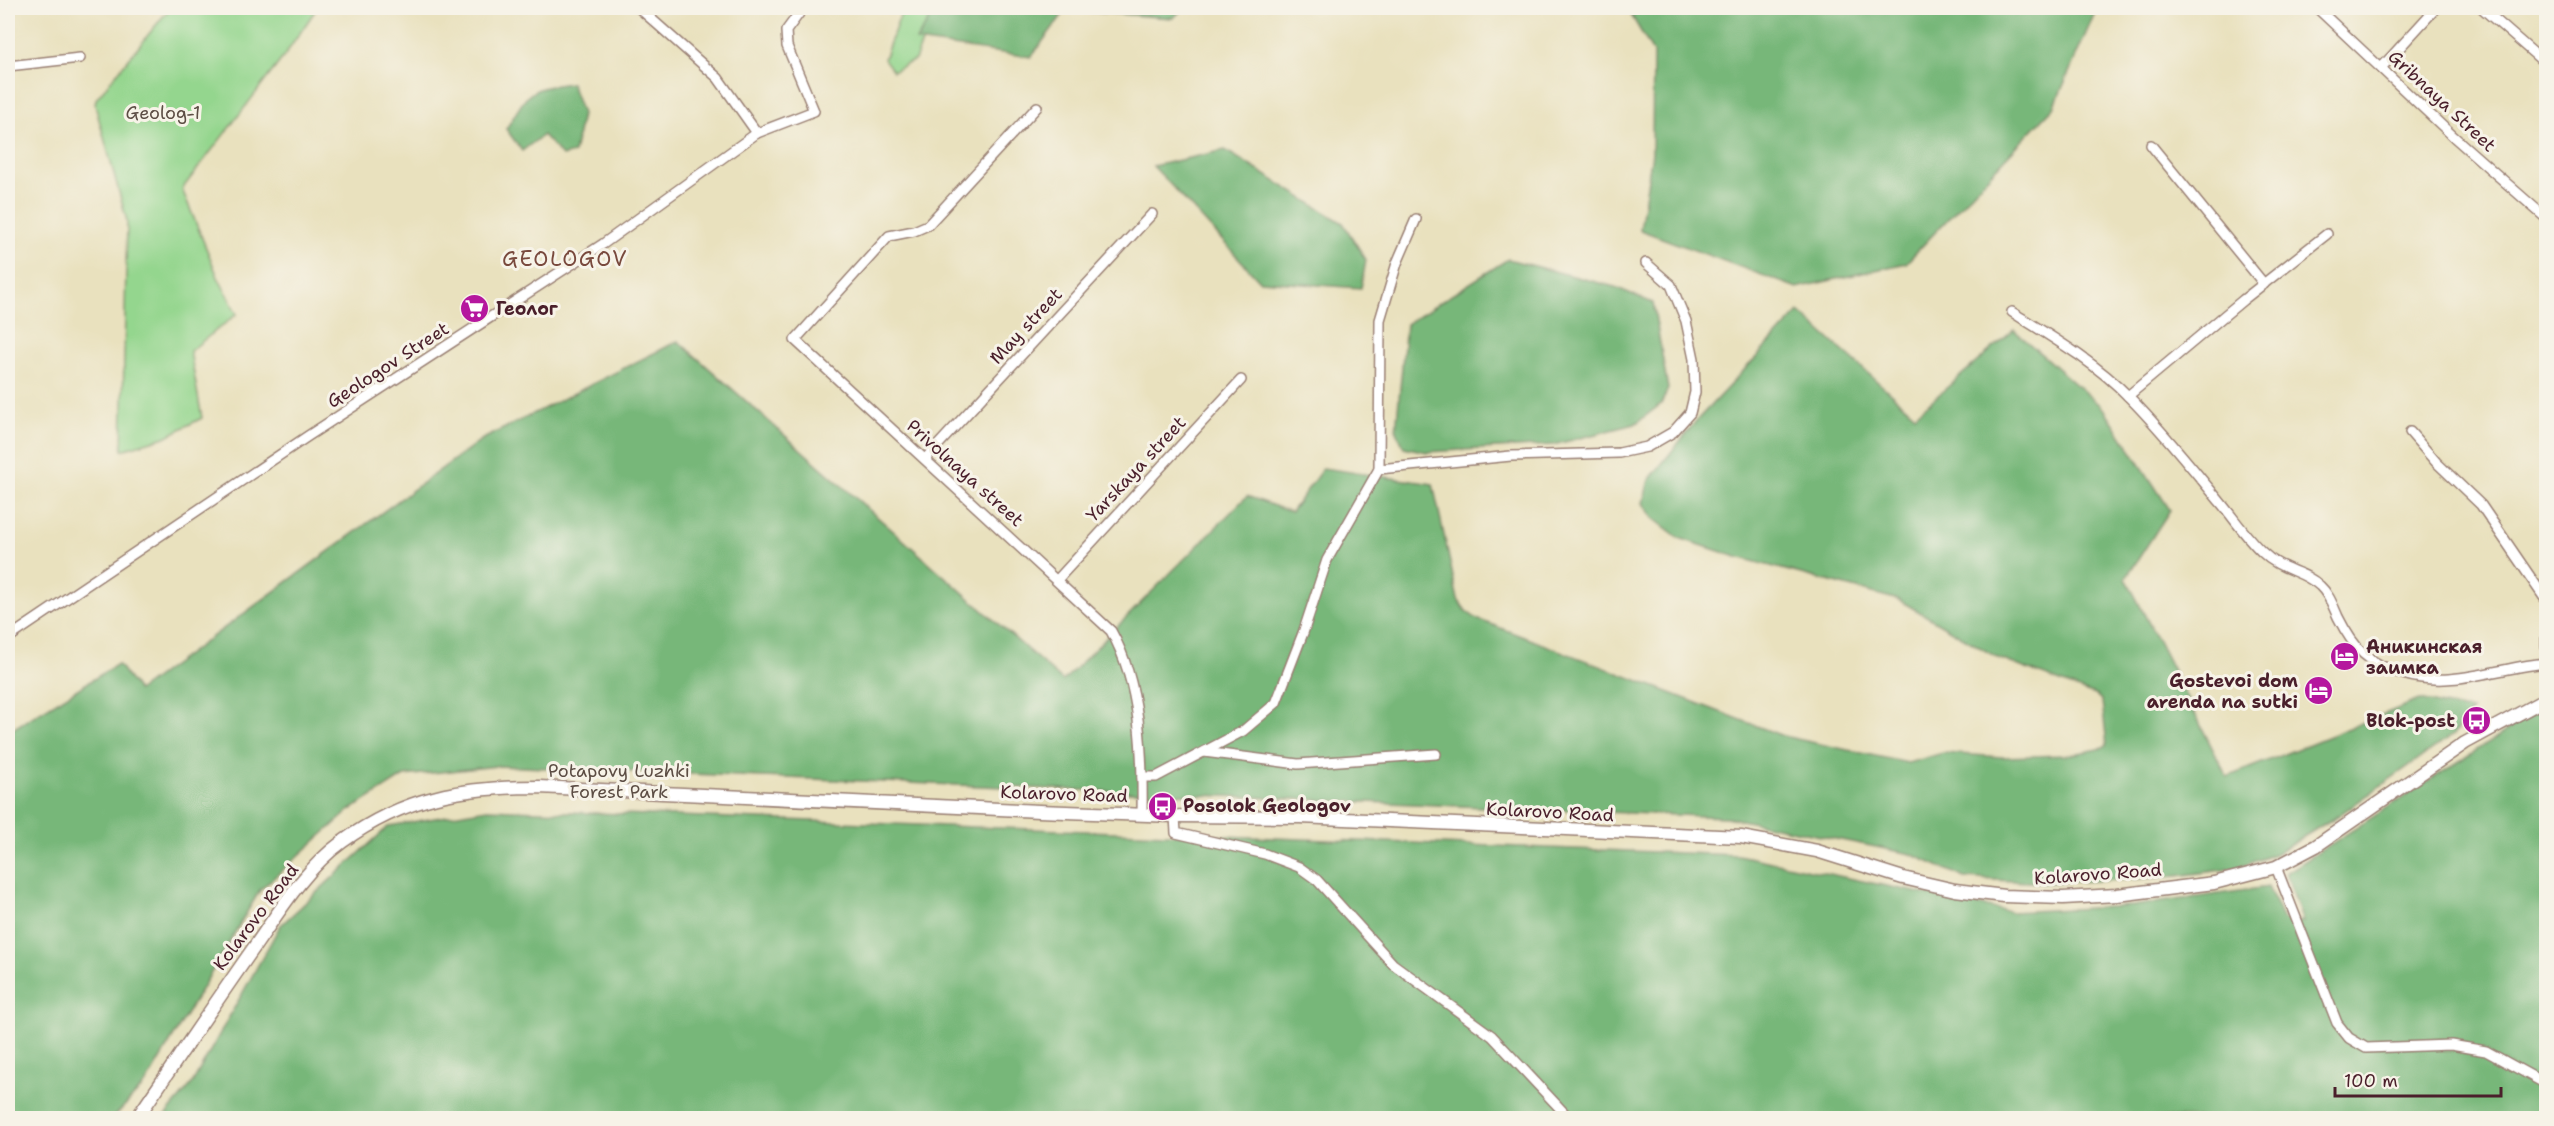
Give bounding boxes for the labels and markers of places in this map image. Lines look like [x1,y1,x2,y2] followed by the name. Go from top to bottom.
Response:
[459,293,491,325] supermarket icon: Геолог
[496,297,559,321] place label: Геолог
[2366,635,2482,680] place label: Аникинская заимка
[2329,641,2361,673] hotel icon: Аникинская заимка
[2147,669,2299,714] place label: Gostevoi dom arenda na sutki
[2303,675,2335,707] hotel icon: Gostevoi dom arenda na sutki
[2460,705,2492,737] bus stop icon: Blok-post
[2366,709,2455,733] place label: Blok-post
[1146,790,1178,822] bus stop icon: Posolok Geologov
[1183,794,1351,818] place label: Posolok Geologov

